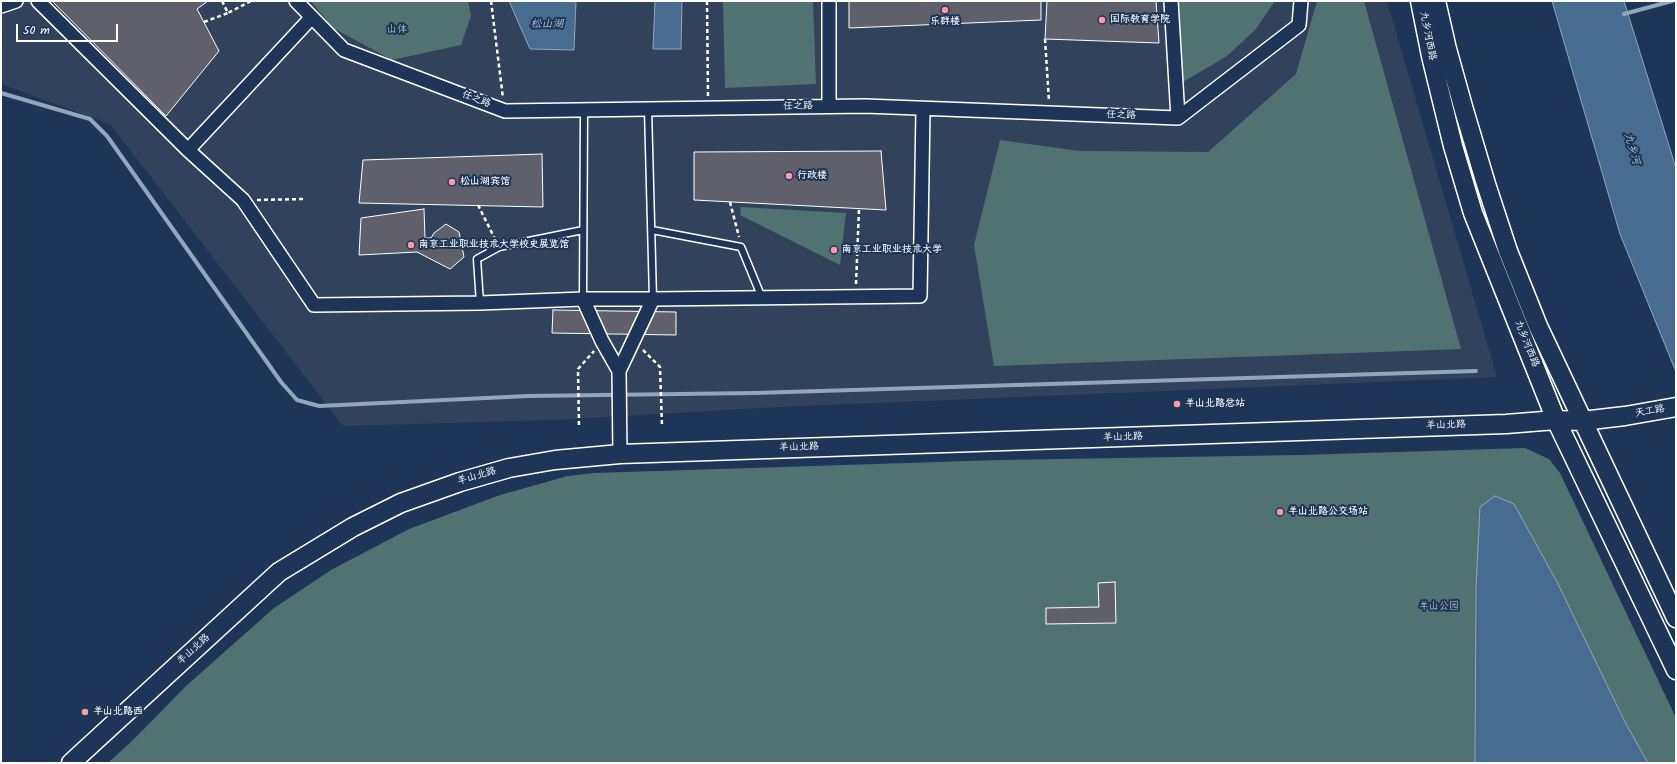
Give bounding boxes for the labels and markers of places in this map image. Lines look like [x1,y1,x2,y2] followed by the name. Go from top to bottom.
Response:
[940,5,950,15] marker: 乐群楼
[1110,14,1170,26] place label: 国际教育学院
[1097,15,1107,25] marker: 国际教育学院
[930,16,960,28] place label: 乐群楼
[797,170,827,182] place label: 行政楼
[784,171,794,181] marker: 行政楼
[460,176,510,188] place label: 松山湖宾馆
[447,177,457,187] marker: 松山湖宾馆
[419,239,569,251] place label: 南京工业职业技术大学校史展览馆
[406,240,416,250] marker: 南京工业职业技术大学校史展览馆
[842,244,942,256] place label: 南京工业职业技术大学
[829,245,839,255] marker: 南京工业职业技术大学
[1185,398,1245,410] place label: 羊山北路总站
[1172,399,1182,409] marker: 羊山北路总站
[1288,506,1368,518] place label: 羊山北路公交场站
[1275,507,1285,517] marker: 羊山北路公交场站
[93,706,143,718] place label: 羊山北路西
[80,707,90,717] marker: 羊山北路西

